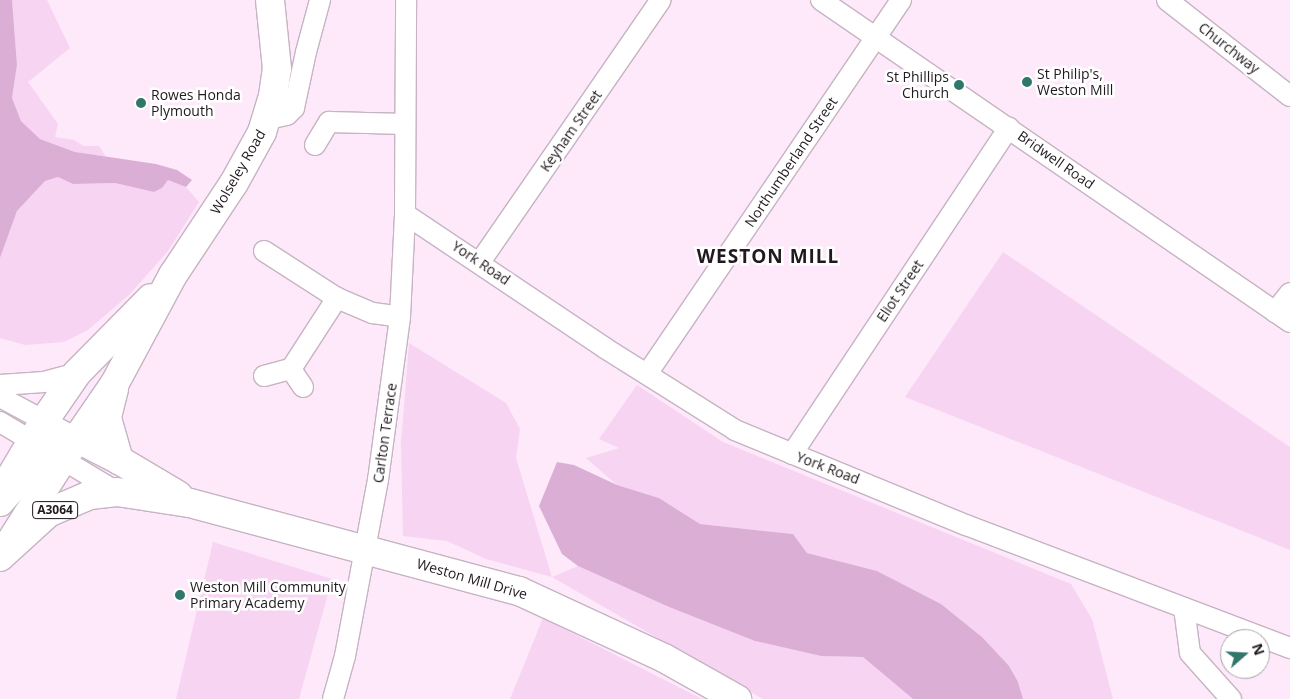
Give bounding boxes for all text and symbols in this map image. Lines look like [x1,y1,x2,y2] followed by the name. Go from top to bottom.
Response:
[1195,19,1263,77] street label: Churchway
[1037,66,1113,98] place label: St Philip's, Weston Mill
[886,69,949,102] place label: St Phillips Church
[1021,76,1033,88] marker: St Philip's, Weston Mill
[953,79,965,91] marker: St Phillips Church
[151,87,241,120] place label: Rowes Honda Plymouth
[537,87,605,175] street label: Keyham Street
[741,94,841,230] street label: Northumberland Street
[135,97,147,109] marker: Rowes Honda Plymouth
[207,127,269,217] street label: Wolseley Road
[1014,127,1098,193] street label: Bridwell Road
[449,237,513,289] street label: York Road
[695,246,841,268] district label: WESTON MILL
[873,257,927,325] street label: Eliot Street
[370,382,400,484] street label: Carlton Terrace
[794,448,862,488] street label: York Road
[31,500,79,520] road number: A3064
[415,555,529,603] street label: Weston Mill Drive
[190,579,346,612] place label: Weston Mill Community Primary Academy
[174,589,186,601] marker: Weston Mill Community Primary Academy
[1220,629,1270,679] north arrow
[1248,641,1270,658] text: N

